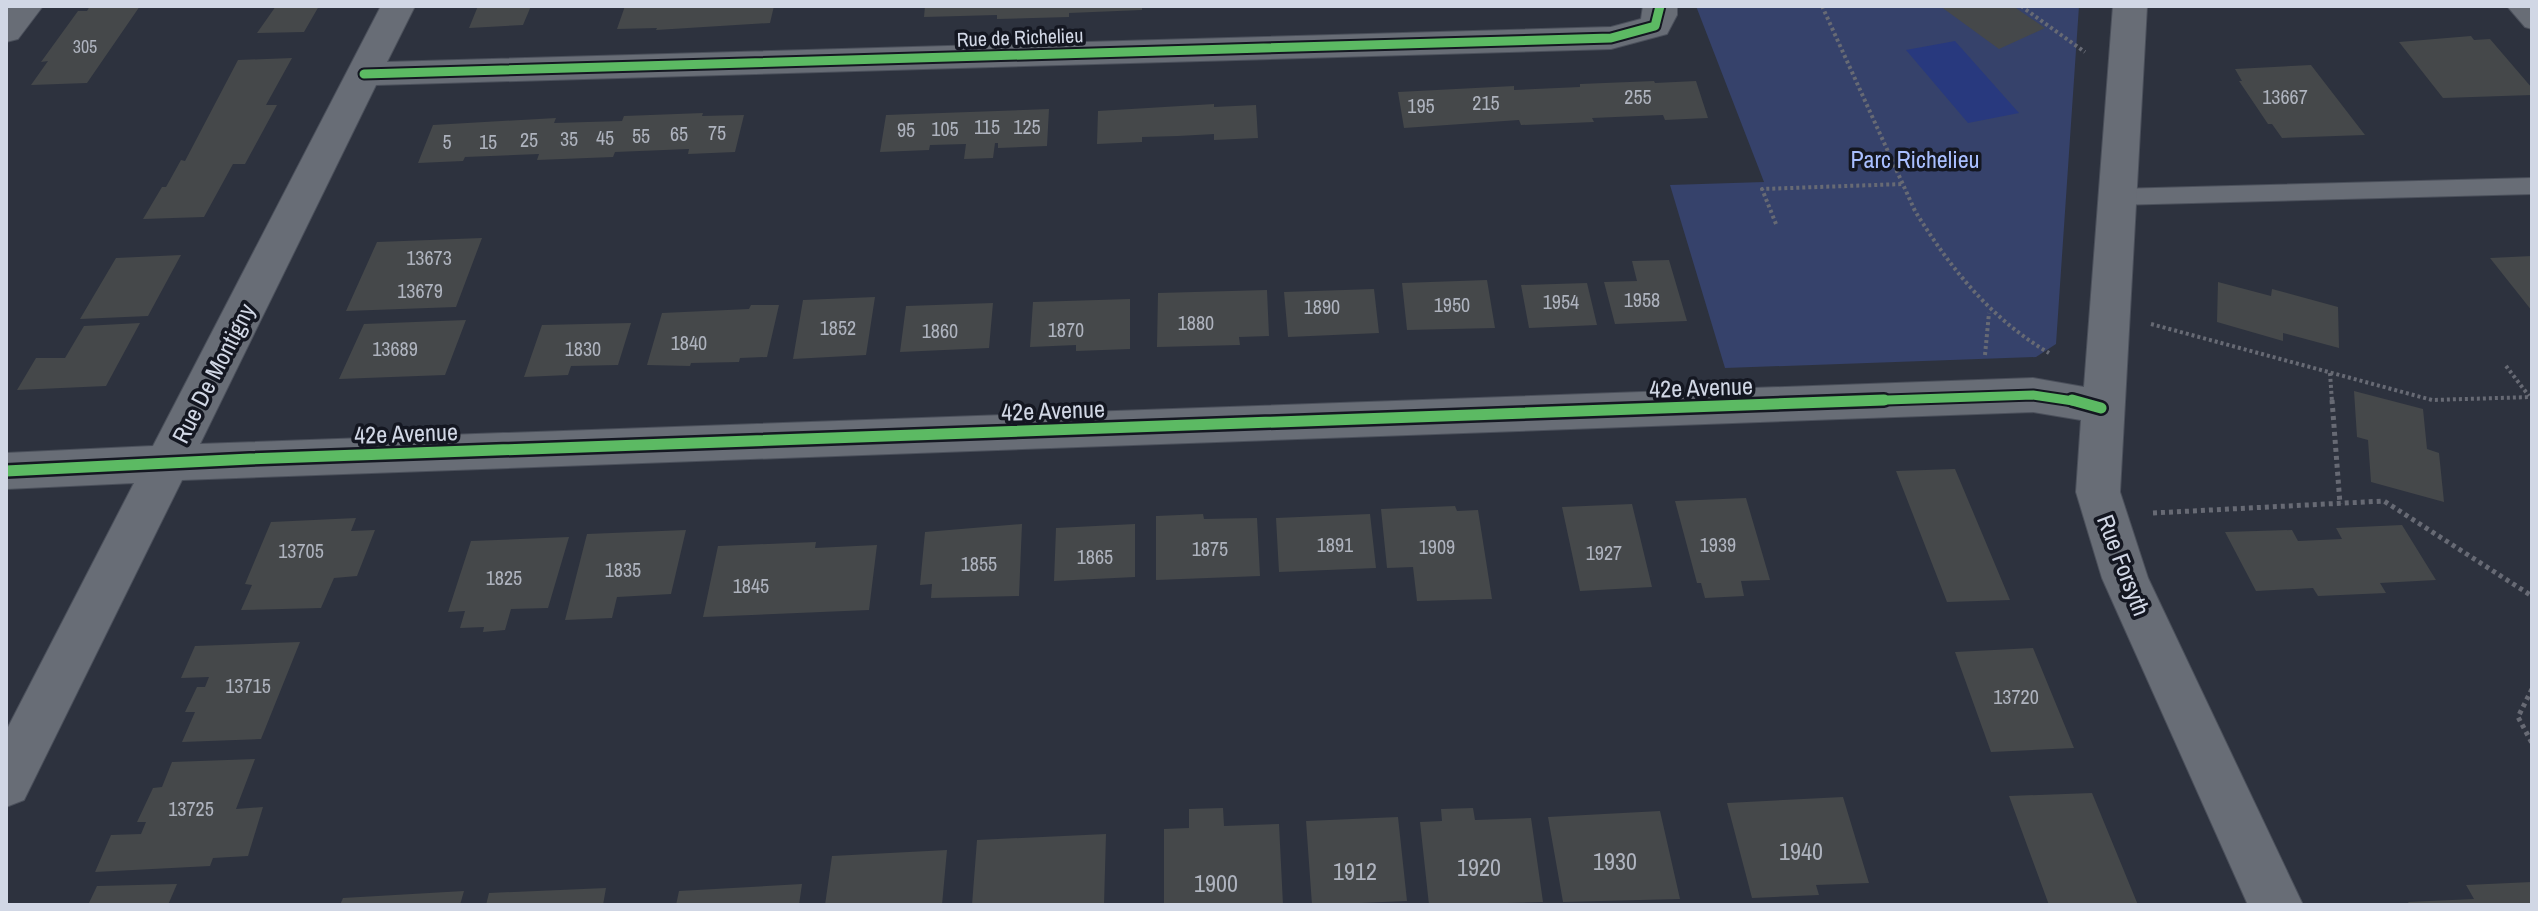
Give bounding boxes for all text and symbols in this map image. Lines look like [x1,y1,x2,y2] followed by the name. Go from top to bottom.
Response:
[956,21,1084,53] street label: Rue de Richelieu
[73,34,97,59] house number: 305
[1624,83,1652,110] house number: 255
[2262,83,2308,110] house number: 13667
[1472,89,1500,116] house number: 215
[1407,92,1435,119] house number: 195
[974,113,1000,140] house number: 115
[1013,113,1041,140] house number: 125
[931,115,959,142] house number: 105
[897,116,915,143] house number: 95
[708,119,726,146] house number: 75
[670,120,688,147] house number: 65
[632,122,650,149] house number: 55
[596,124,614,151] house number: 45
[560,125,578,152] house number: 35
[520,126,538,153] house number: 25
[442,128,452,155] house number: 5
[479,128,497,155] house number: 15
[1850,143,1980,175] park label: Parc Richelieu
[406,244,452,271] house number: 13673
[397,277,443,304] house number: 13679
[1624,286,1660,313] house number: 1958
[1543,288,1579,315] house number: 1954
[1434,291,1470,318] house number: 1950
[1304,293,1340,320] house number: 1890
[164,297,262,448] street label: Rue De Montigny
[1178,309,1214,336] house number: 1880
[820,314,856,341] house number: 1852
[1048,316,1084,343] house number: 1870
[922,317,958,344] house number: 1860
[671,329,707,356] house number: 1840
[372,335,418,362] house number: 13689
[565,335,601,362] house number: 1830
[1649,369,1753,405] street label: 42e Avenue
[1001,392,1105,428] street label: 42e Avenue
[354,415,458,451] street label: 42e Avenue
[2090,510,2158,620] street label: Rue Forsyth
[1317,531,1353,558] house number: 1891
[1700,531,1736,558] house number: 1939
[1419,533,1455,560] house number: 1909
[1192,535,1228,562] house number: 1875
[278,537,324,564] house number: 13705
[1586,539,1622,566] house number: 1927
[1077,543,1113,570] house number: 1865
[961,550,997,577] house number: 1855
[605,556,641,583] house number: 1835
[486,564,522,591] house number: 1825
[733,572,769,599] house number: 1845
[225,672,271,699] house number: 13715
[1993,683,2039,710] house number: 13720
[168,795,214,822] house number: 13725
[1779,835,1823,867] house number: 1940
[1593,845,1637,877] house number: 1930
[1457,851,1501,883] house number: 1920
[1333,855,1377,887] house number: 1912
[1194,867,1238,899] house number: 1900

